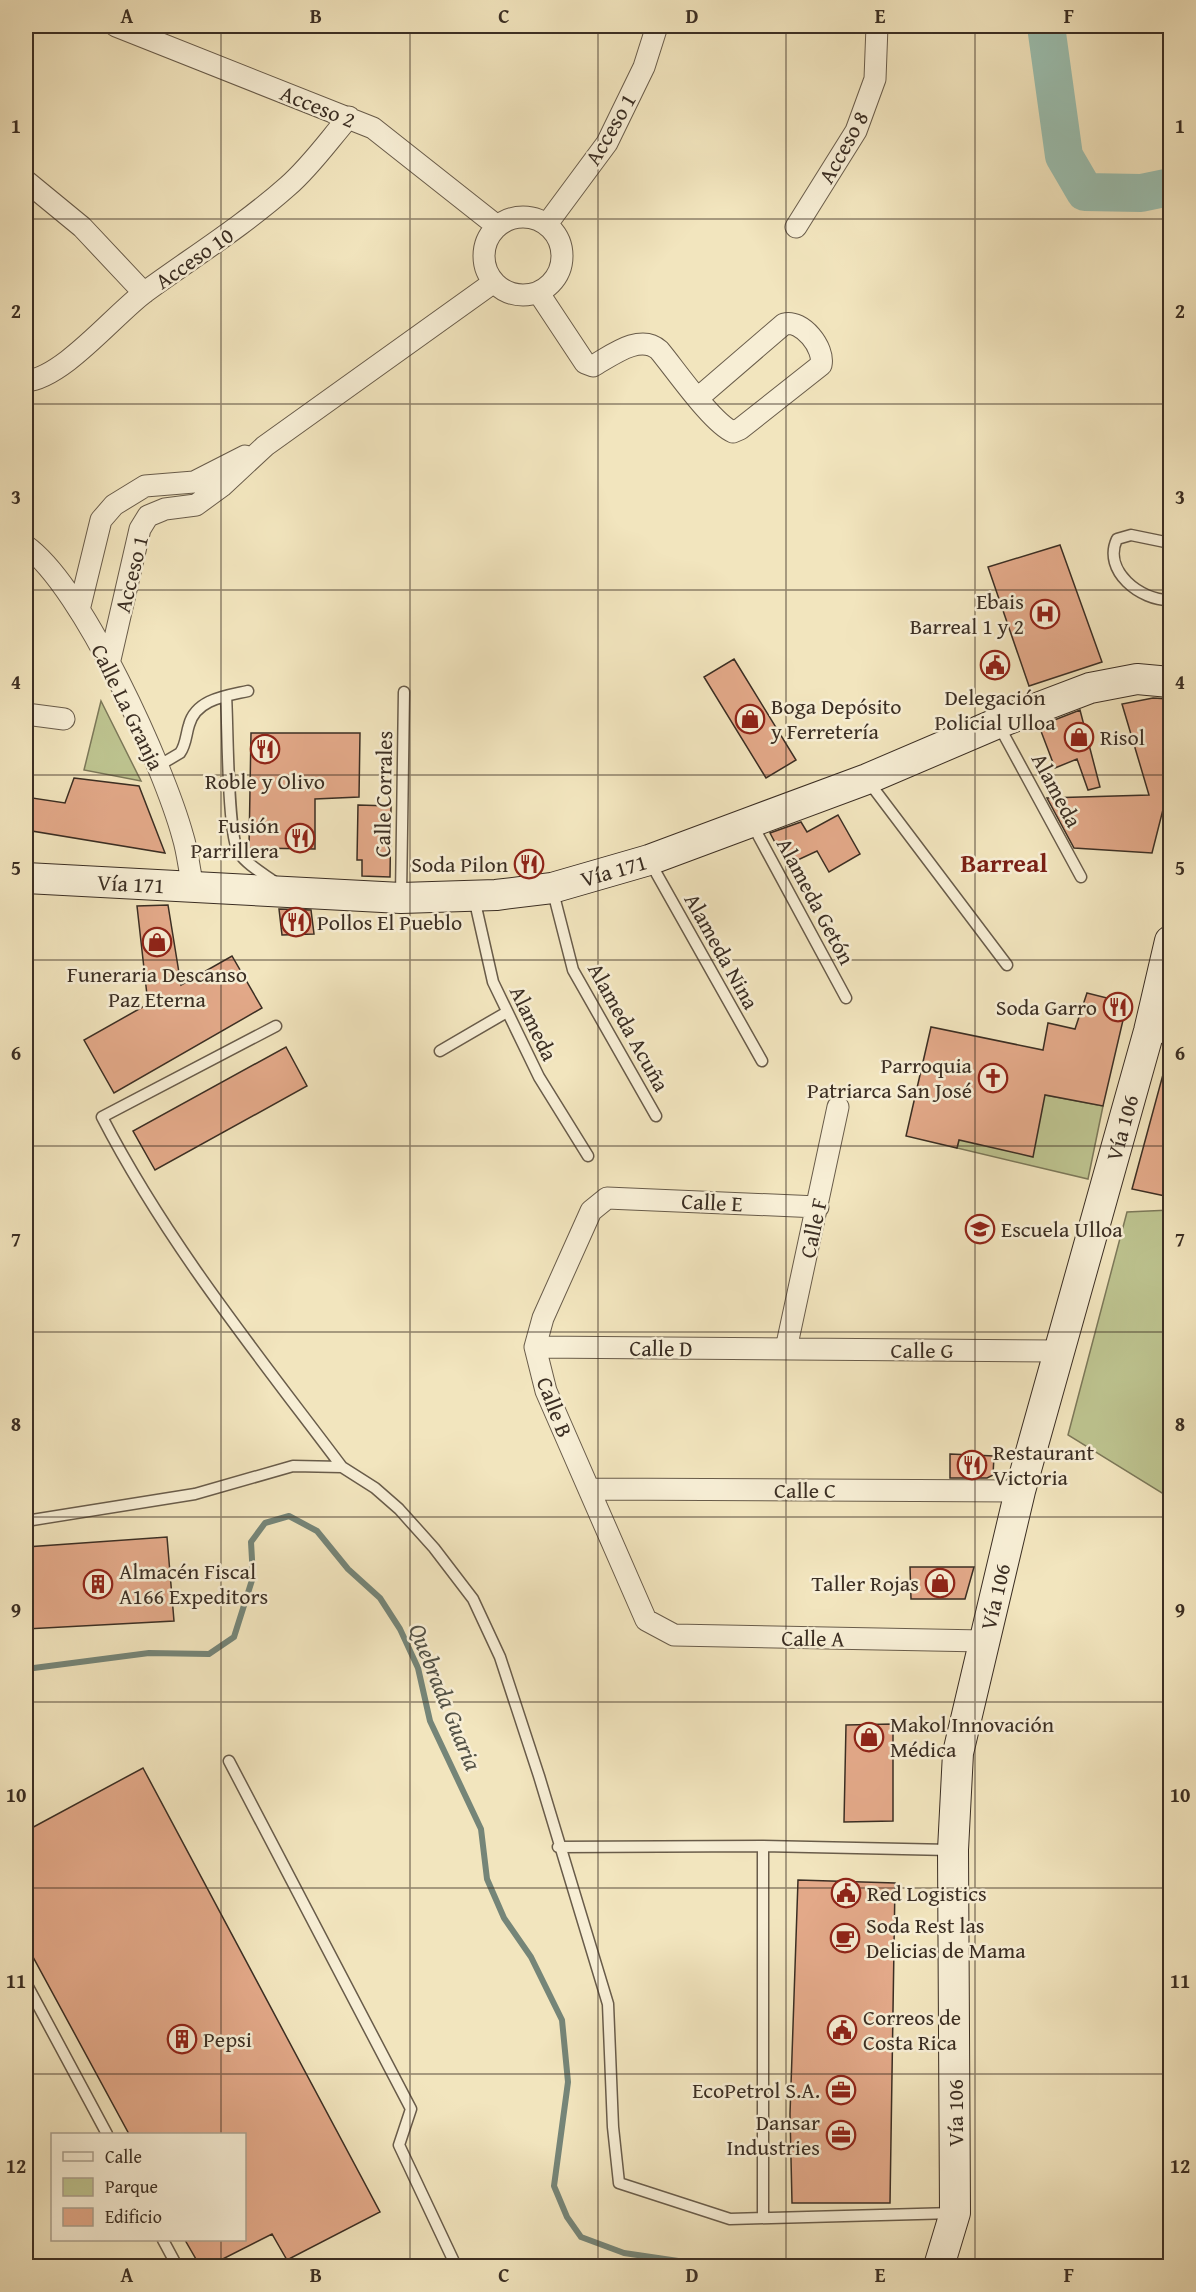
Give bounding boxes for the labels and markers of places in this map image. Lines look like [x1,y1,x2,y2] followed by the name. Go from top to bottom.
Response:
[910,585,1024,642] place label: Ebais Barreal 1 y 2
[1029,598,1061,630] hospital icon: Ebais Barreal 1 y 2
[979,649,1011,681] public building icon: Delegación Policial Ulloa
[934,681,1056,738] place label: Delegación Policial Ulloa
[770,690,902,747] place label: Boga Depósito y Ferretería
[734,703,766,735] shop icon: Boga Depósito y Ferretería
[1063,721,1095,753] shop icon: Risol
[1100,721,1145,753] place label: Risol
[249,733,281,765] restaurant icon: Roble y Olivo
[205,765,325,797] place label: Roble y Olivo
[191,809,280,866] place label: Fusión Parrillera
[284,822,316,854] restaurant icon: Fusión Parrillera
[411,848,509,880] place label: Soda Pilon
[513,848,545,880] restaurant icon: Soda Pilon
[280,906,312,938] restaurant icon: Pollos El Pueblo
[317,906,462,938] place label: Pollos El Pueblo
[141,926,173,958] shop icon: Funeraria Descanso Paz Eterna
[67,958,247,1015] place label: Funeraria Descanso Paz Eterna
[996,991,1097,1023] place label: Soda Garro
[1102,991,1134,1023] restaurant icon: Soda Garro
[807,1049,973,1106] place label: Parroquia Patriarca San José
[977,1062,1009,1094] church icon: Parroquia Patriarca San José
[964,1213,996,1245] school or university icon: Escuela Ulloa
[1001,1213,1123,1245] place label: Escuela Ulloa
[993,1436,1094,1493] place label: Restaurant Victoria
[956,1449,988,1481] restaurant icon: Restaurant Victoria
[119,1555,268,1612] place label: Almacén Fiscal A166 Expeditors
[812,1567,919,1599] place label: Taller Rojas
[924,1567,956,1599] shop icon: Taller Rojas
[82,1568,114,1600] building icon: Almacén Fiscal A166 Expeditors
[890,1708,1055,1765] place label: Makol Innovación Médica
[853,1721,885,1753] shop icon: Makol Innovación Médica
[830,1877,862,1909] public building icon: Red Logistics
[867,1877,987,1909] place label: Red Logistics
[866,1909,1026,1966] place label: Soda Rest las Delicias de Mama
[829,1922,861,1954] cafe icon: Soda Rest las Delicias de Mama
[863,2001,961,2058] place label: Correos de Costa Rica
[826,2014,858,2046] public building icon: Correos de Costa Rica
[166,2023,198,2055] building icon: Pepsi
[203,2023,252,2055] place label: Pepsi
[692,2074,820,2106] place label: EcoPetrol S.A.
[825,2074,857,2106] office icon: EcoPetrol S.A.
[726,2106,820,2163] place label: Dansar Industries
[825,2119,857,2151] office icon: Dansar Industries

